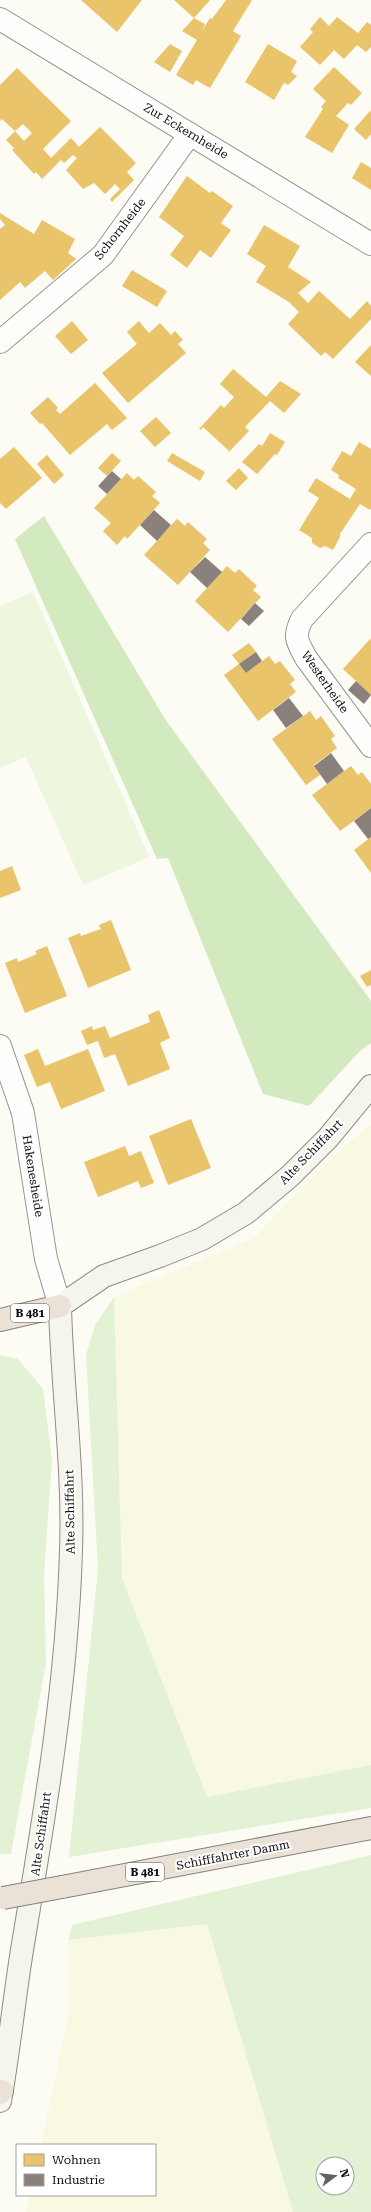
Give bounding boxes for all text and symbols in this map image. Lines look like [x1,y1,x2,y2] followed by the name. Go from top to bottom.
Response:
[141,100,231,162] street label: Zur Eckernheide
[92,195,149,263] street label: Schornheide
[299,648,352,716] street label: Westerheide
[277,1116,346,1187] street label: Alte Schiffahrt
[20,1134,46,1218] street label: Hakenesheide
[11,1304,49,1322] road number: B 481
[62,1469,78,1554] street label: Alte Schiffahrt
[28,1791,54,1877] street label: Alte Schiffahrt
[175,1837,291,1873] street label: Schifffahrter Damm
[126,1863,164,1881] road number: B 481
[16,2144,156,2196] legend
[52,2153,101,2167] text: Wohnen
[315,2156,355,2196] north arrow
[337,2168,352,2180] text: N
[52,2173,105,2187] text: Industrie

